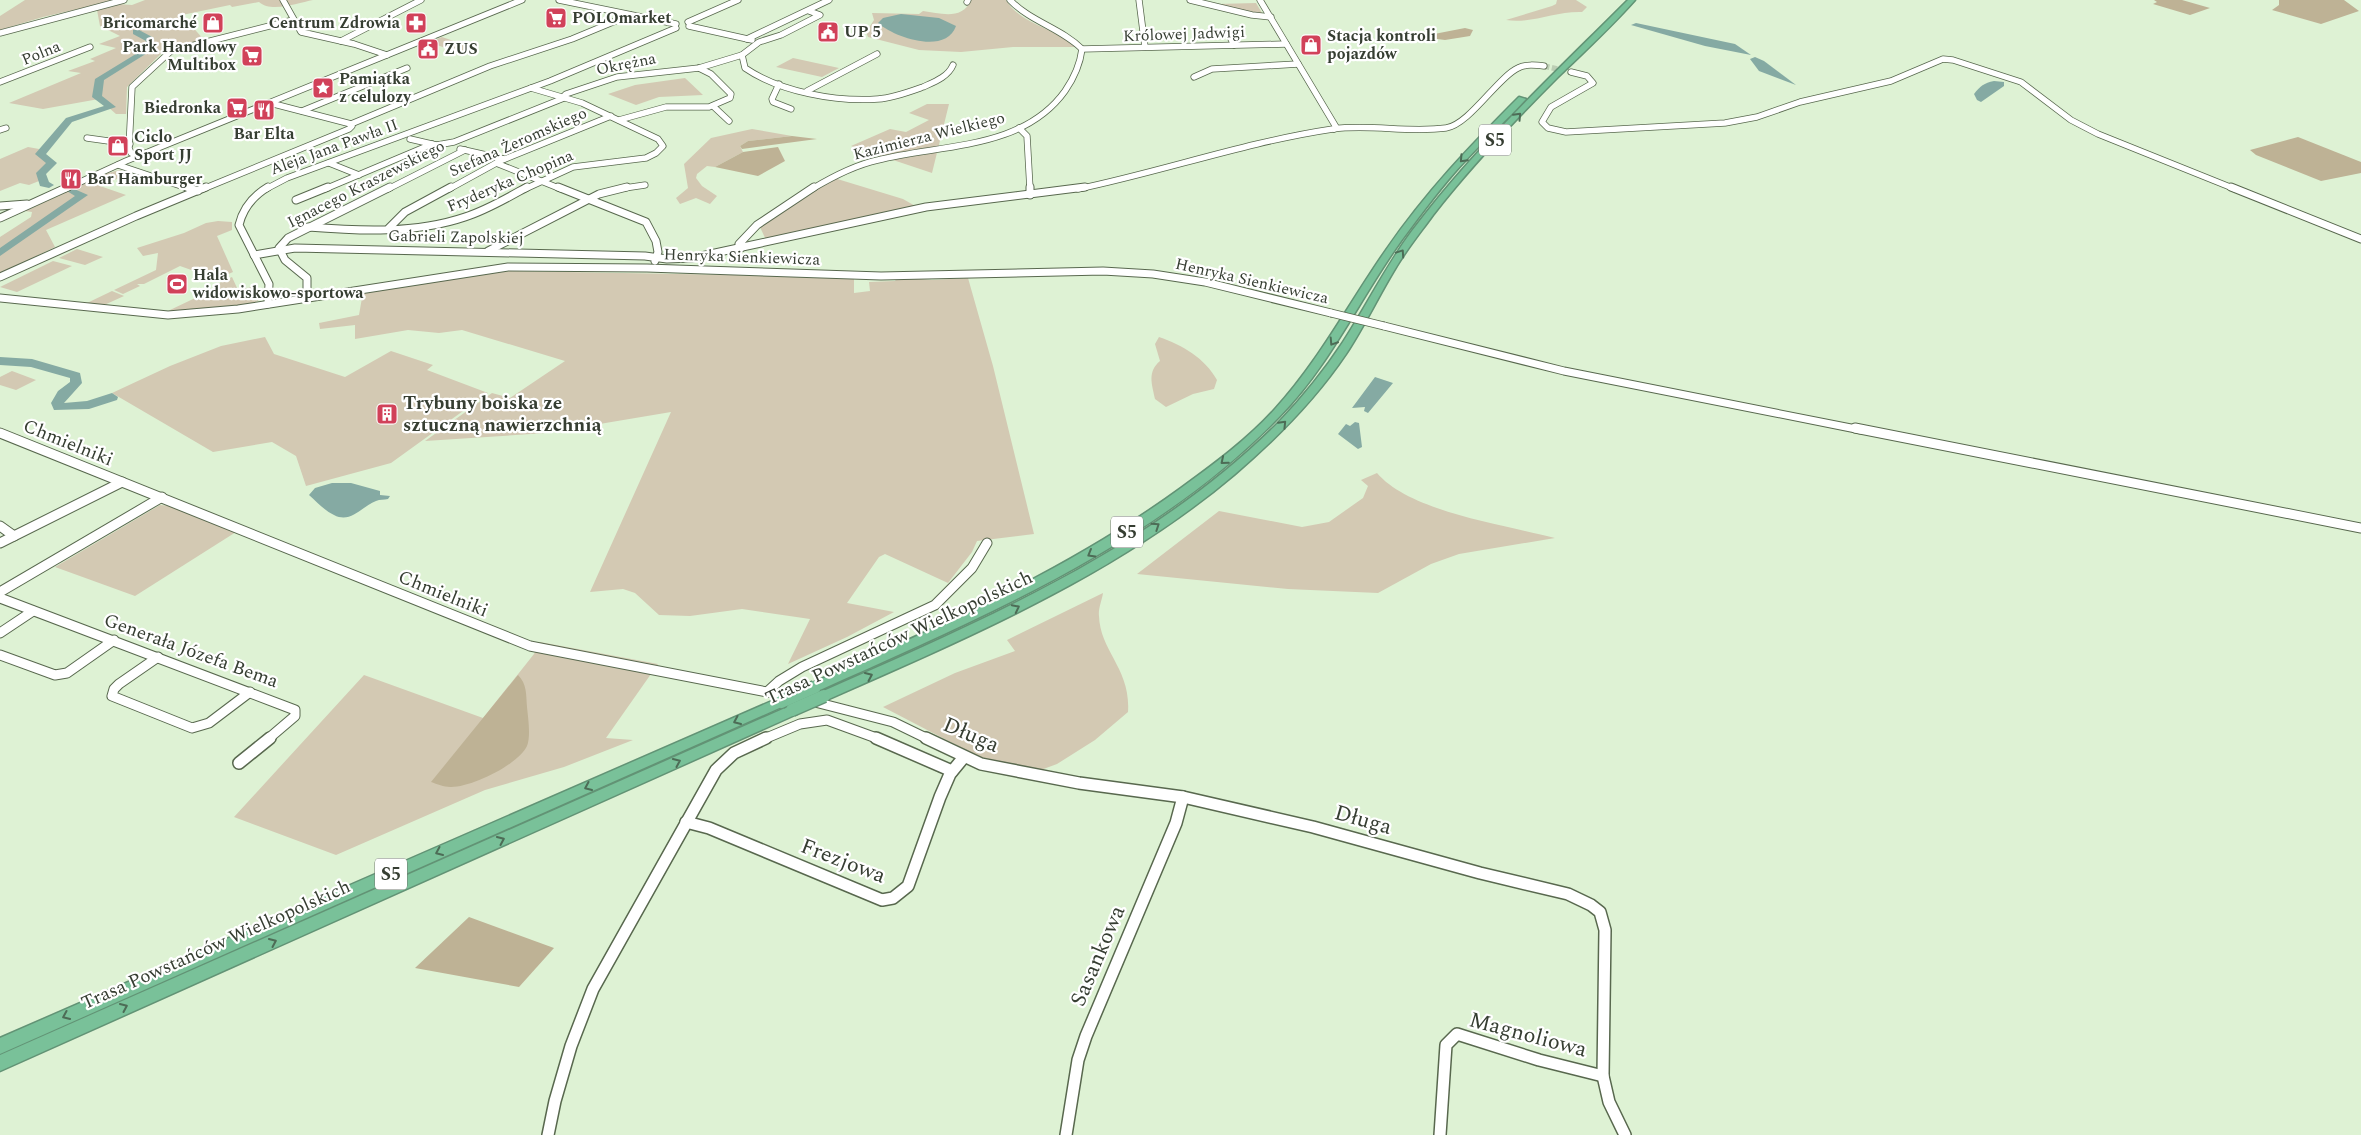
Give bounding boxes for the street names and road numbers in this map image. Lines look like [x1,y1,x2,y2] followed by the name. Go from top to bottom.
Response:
[1123,20,1245,48] street label: Królowej Jadwigi
[18,34,64,72] street label: Polna
[594,46,658,82] street label: Okrężna
[445,101,591,183] street label: Stefana Żeromskiego
[851,106,1007,166] street label: Kazimierza Wielkiego
[267,113,401,181] street label: Aleja Jana Pawła II
[1479,124,1511,156] road number: S5
[283,134,449,234] street label: Ignacego Kraszewskiego
[443,143,577,218] street label: Fryderyka Chopina
[388,224,524,250] street label: Gabrieli Zapolskiej
[663,242,821,272] street label: Henryka Sienkiewicza
[1173,252,1331,310] street label: Henryka Sienkiewicza
[19,412,117,474] street label: Chmielniki
[1111,516,1143,548] road number: S5
[394,563,492,625] street label: Chmielniki
[760,563,1038,713] street label: Trasa Powstańców Wielkopolskich
[100,606,283,696] street label: Generała Józefa Bema
[938,708,1005,762] street label: Długa
[1330,796,1396,844] street label: Długa
[796,830,891,892] street label: Frezjowa
[375,859,407,890] road number: S5
[77,872,355,1018] street label: Trasa Powstańców Wielkopolskich
[1062,900,1134,1012] street label: Sasankowa
[1465,1003,1591,1067] street label: Magnoliowa

